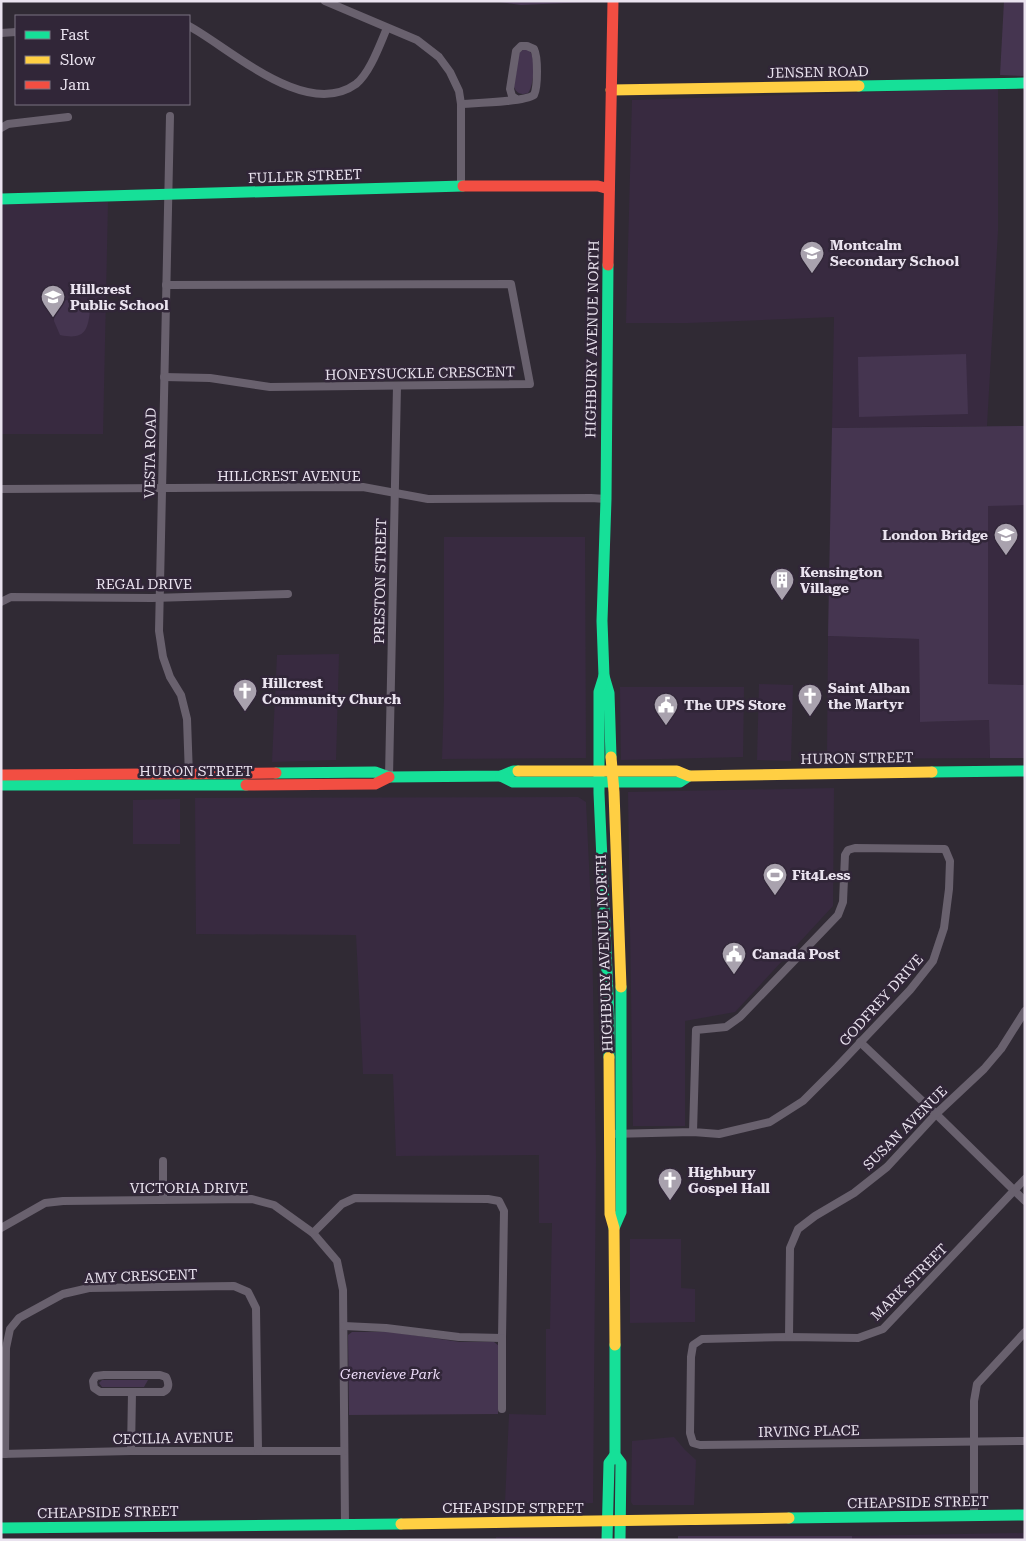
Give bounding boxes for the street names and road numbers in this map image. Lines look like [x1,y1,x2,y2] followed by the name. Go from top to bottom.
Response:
[767,63,869,81] street label: JENSEN ROAD
[248,166,362,186] street label: FULLER STREET
[582,240,602,438] street label: HIGHBURY AVENUE NORTH
[325,363,515,383] street label: HONEYSUCKLE CRESCENT
[141,407,159,498] street label: VESTA ROAD
[217,468,361,484] street label: HILLCREST AVENUE
[371,518,389,644] street label: PRESTON STREET
[96,576,192,592] street label: REGAL DRIVE
[800,749,914,767] street label: HURON STREET
[139,763,253,779] street label: HURON STREET
[593,854,615,1052] street label: HIGHBURY AVENUE NORTH
[836,951,926,1049] street label: GODFREY DRIVE
[860,1083,950,1173] street label: SUSAN AVENUE
[130,1180,248,1196] street label: VICTORIA DRIVE
[868,1241,950,1323] street label: MARK STREET
[84,1266,198,1286] street label: AMY CRESCENT
[758,1422,860,1440] street label: IRVING PLACE
[113,1429,233,1447] street label: CECILIA AVENUE
[847,1493,989,1511] street label: CHEAPSIDE STREET
[442,1500,584,1516] street label: CHEAPSIDE STREET
[37,1503,179,1521] street label: CHEAPSIDE STREET

